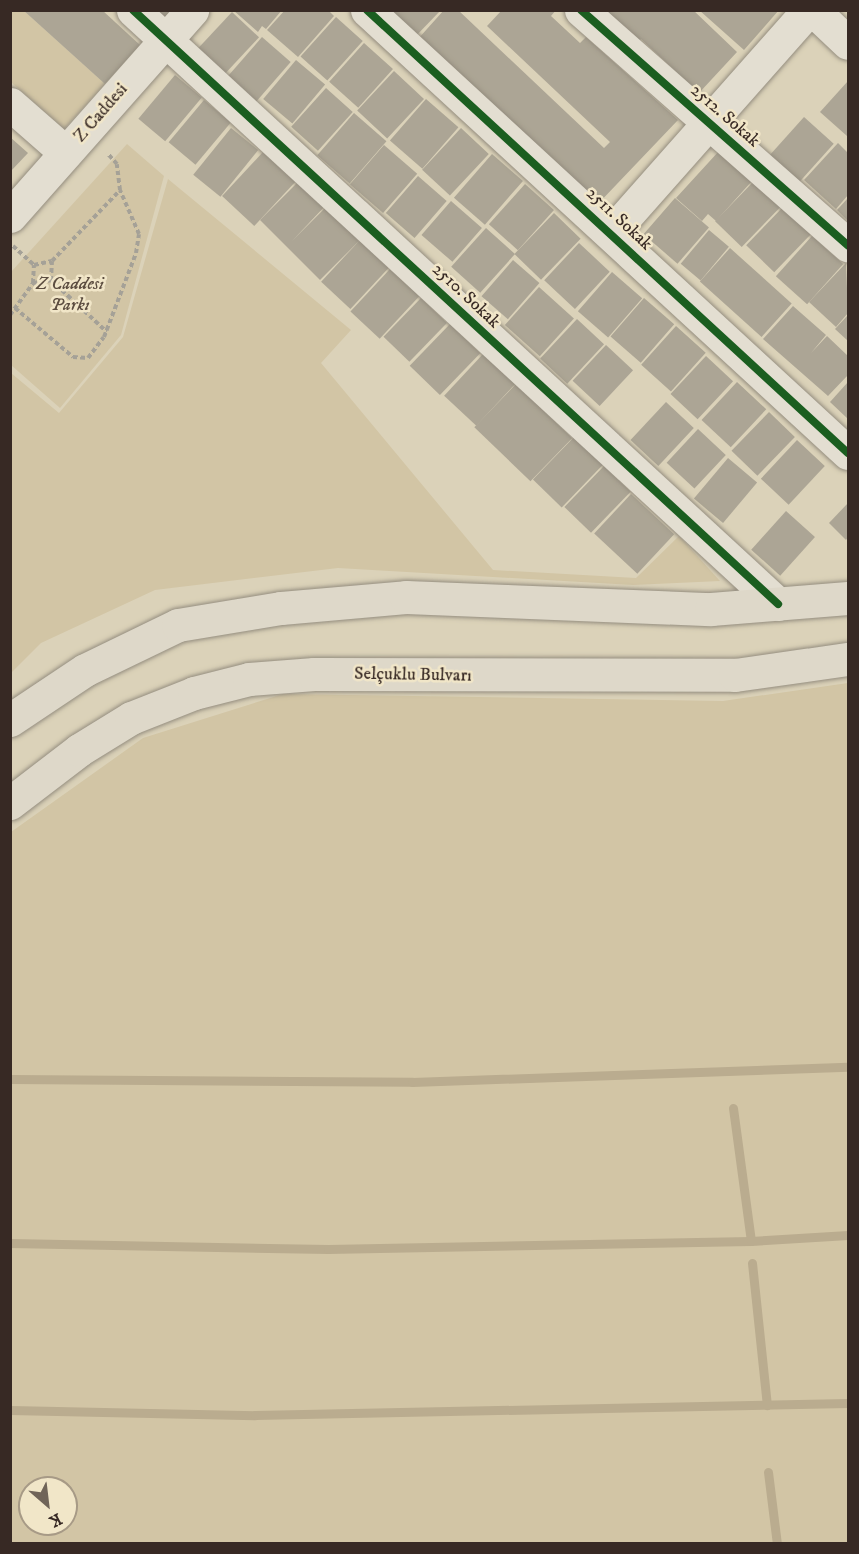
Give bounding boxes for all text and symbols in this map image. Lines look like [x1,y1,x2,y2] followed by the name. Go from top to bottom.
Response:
[70,79,132,147] street label: Z Caddesi
[686,80,764,152] street label: 2512. Sokak
[581,183,657,255] street label: 2511. Sokak
[427,259,505,333] street label: 2510. Sokak
[36,274,104,316] park label: Z Caddesi Parkı
[354,663,472,687] street label: Selçuklu Bulvarı
[18,1476,78,1536] north arrow
[46,1509,65,1532] text: K

